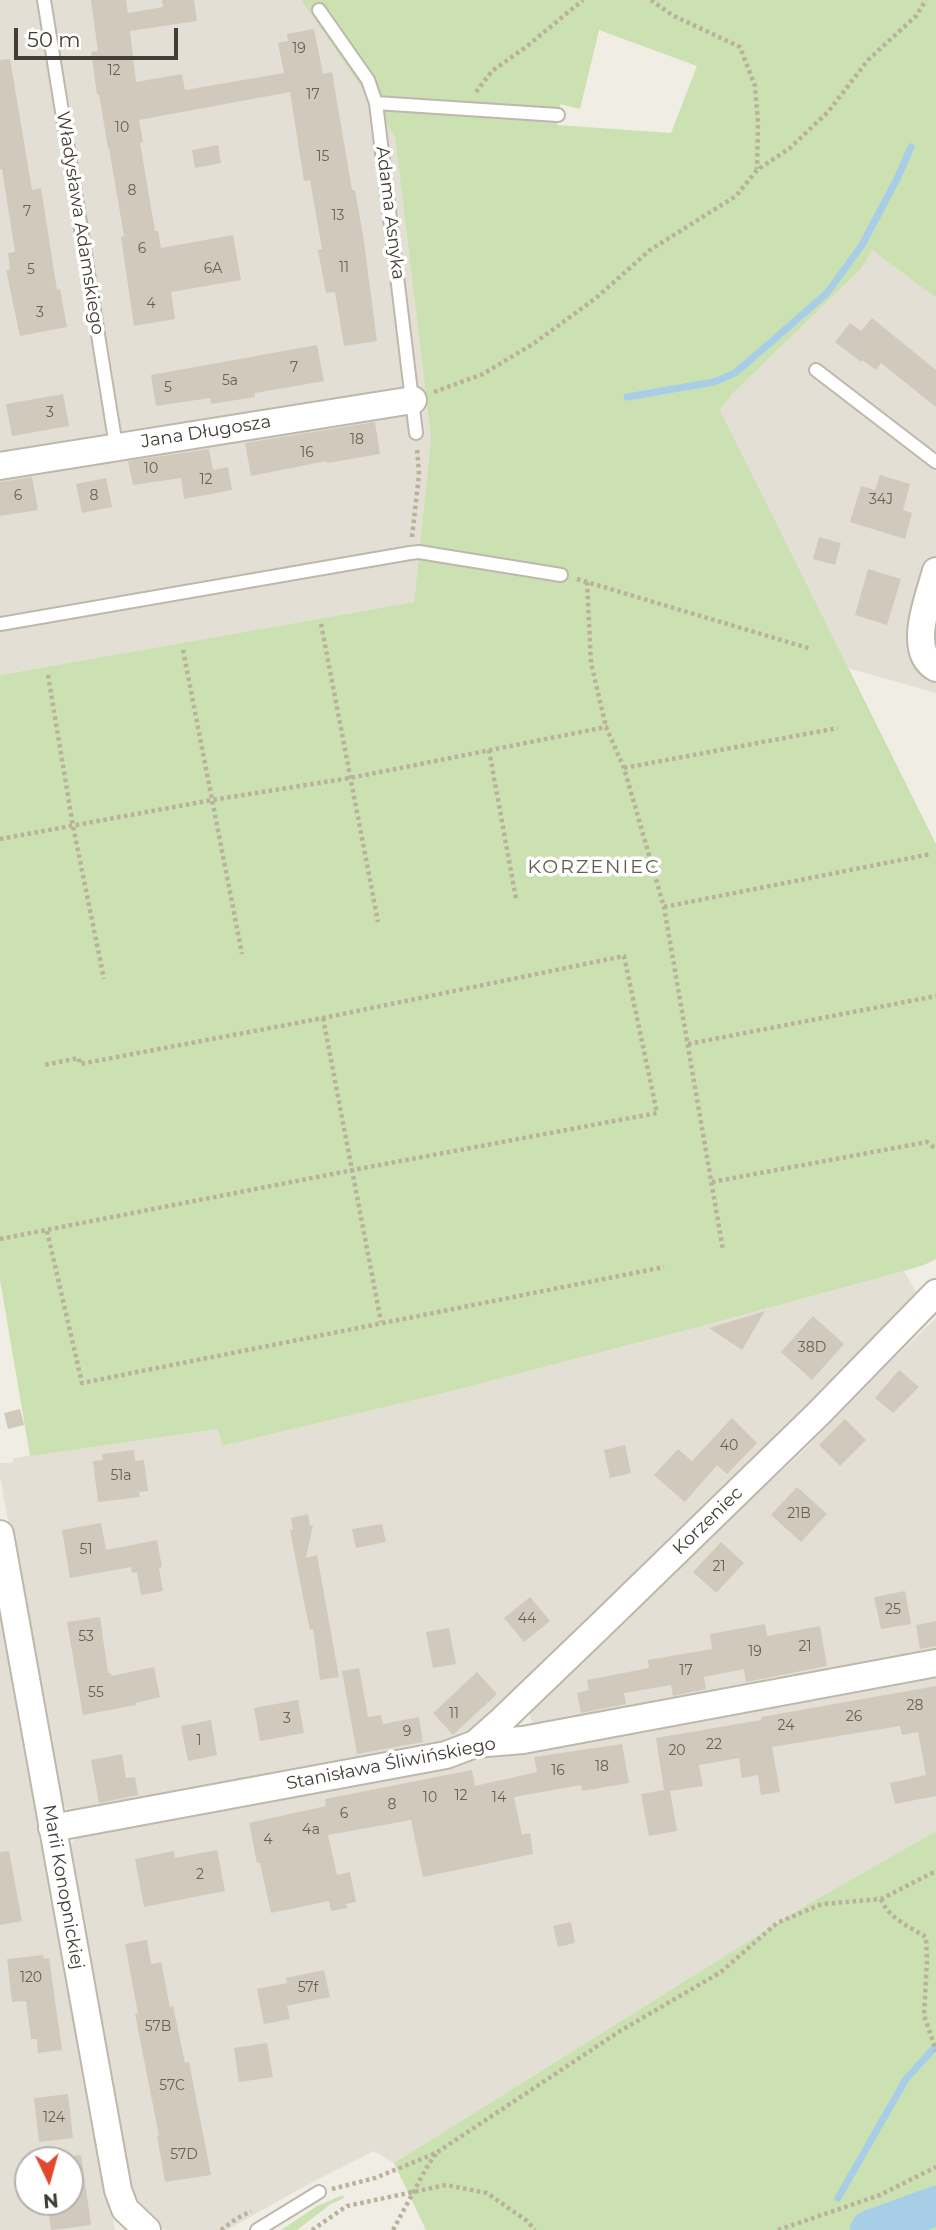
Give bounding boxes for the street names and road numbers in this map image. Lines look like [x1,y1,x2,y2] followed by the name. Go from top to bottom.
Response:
[52,110,108,336] street label: Władysława Adamskiego
[371,145,409,281] street label: Adama Asnyka
[139,411,273,453] street label: Jana Długosza
[669,1482,747,1560] street label: Korzeniec
[284,1733,498,1795] street label: Stanisława Śliwińskiego
[38,1803,88,1971] street label: Marii Konopnickiej

